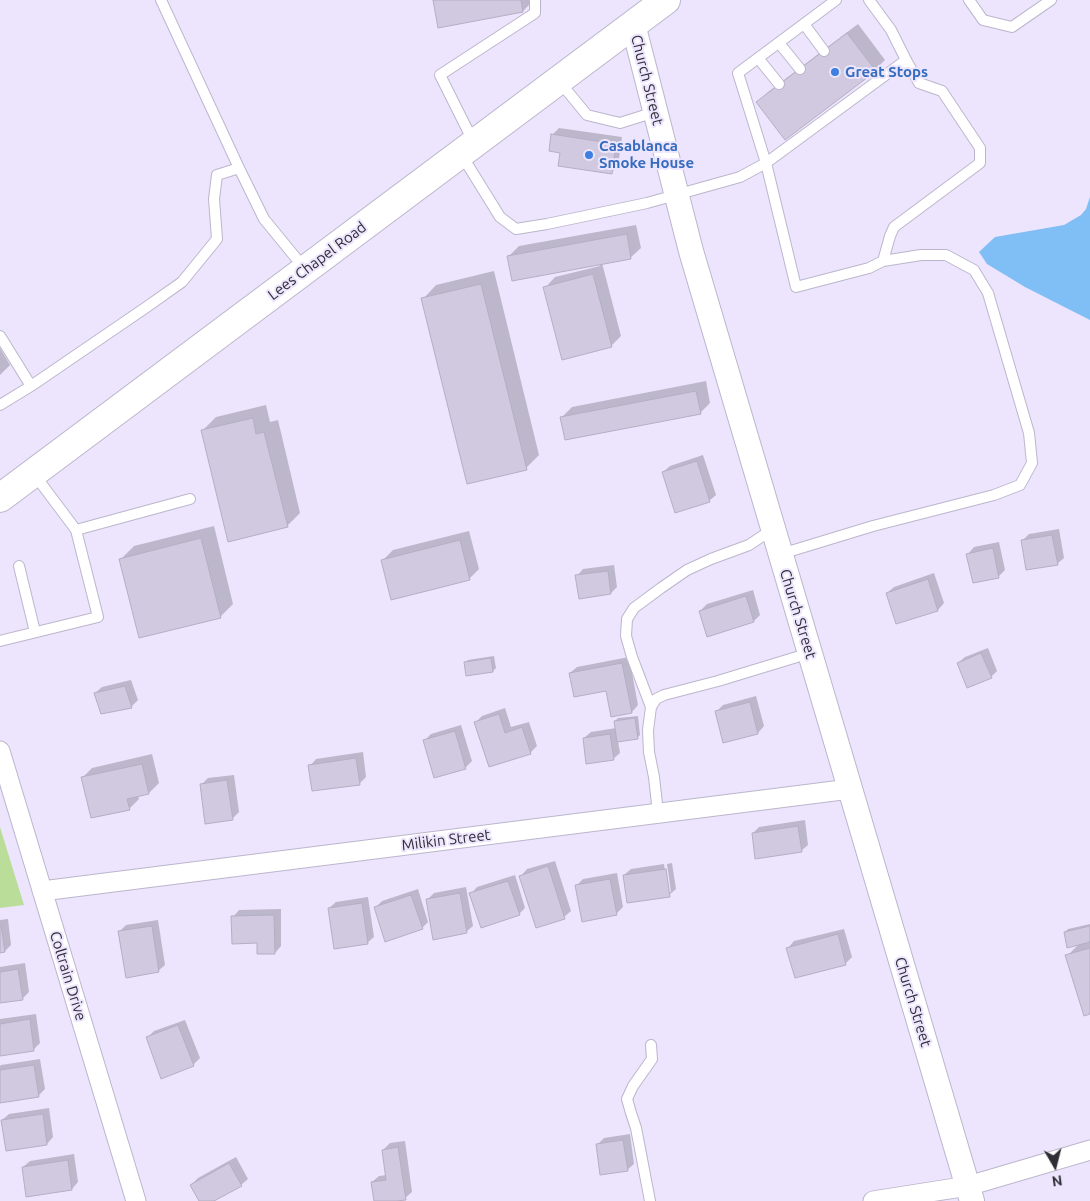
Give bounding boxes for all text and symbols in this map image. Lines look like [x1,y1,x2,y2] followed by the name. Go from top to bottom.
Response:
[627,33,667,127] street label: Church Street
[845,63,928,81] place label: Great Stops
[829,66,841,78] marker: Great Stops
[599,137,694,172] place label: Casablanca Smoke House
[583,149,595,161] marker: Casablanca Smoke House
[264,218,370,304] street label: Lees Chapel Road
[776,567,820,661] street label: Church Street
[401,826,491,854] street label: Milikin Street
[46,929,90,1023] street label: Coltrain Drive
[891,955,935,1049] street label: Church Street
[1030,1141,1080,1191] north arrow
[1051,1172,1063,1190] text: N

